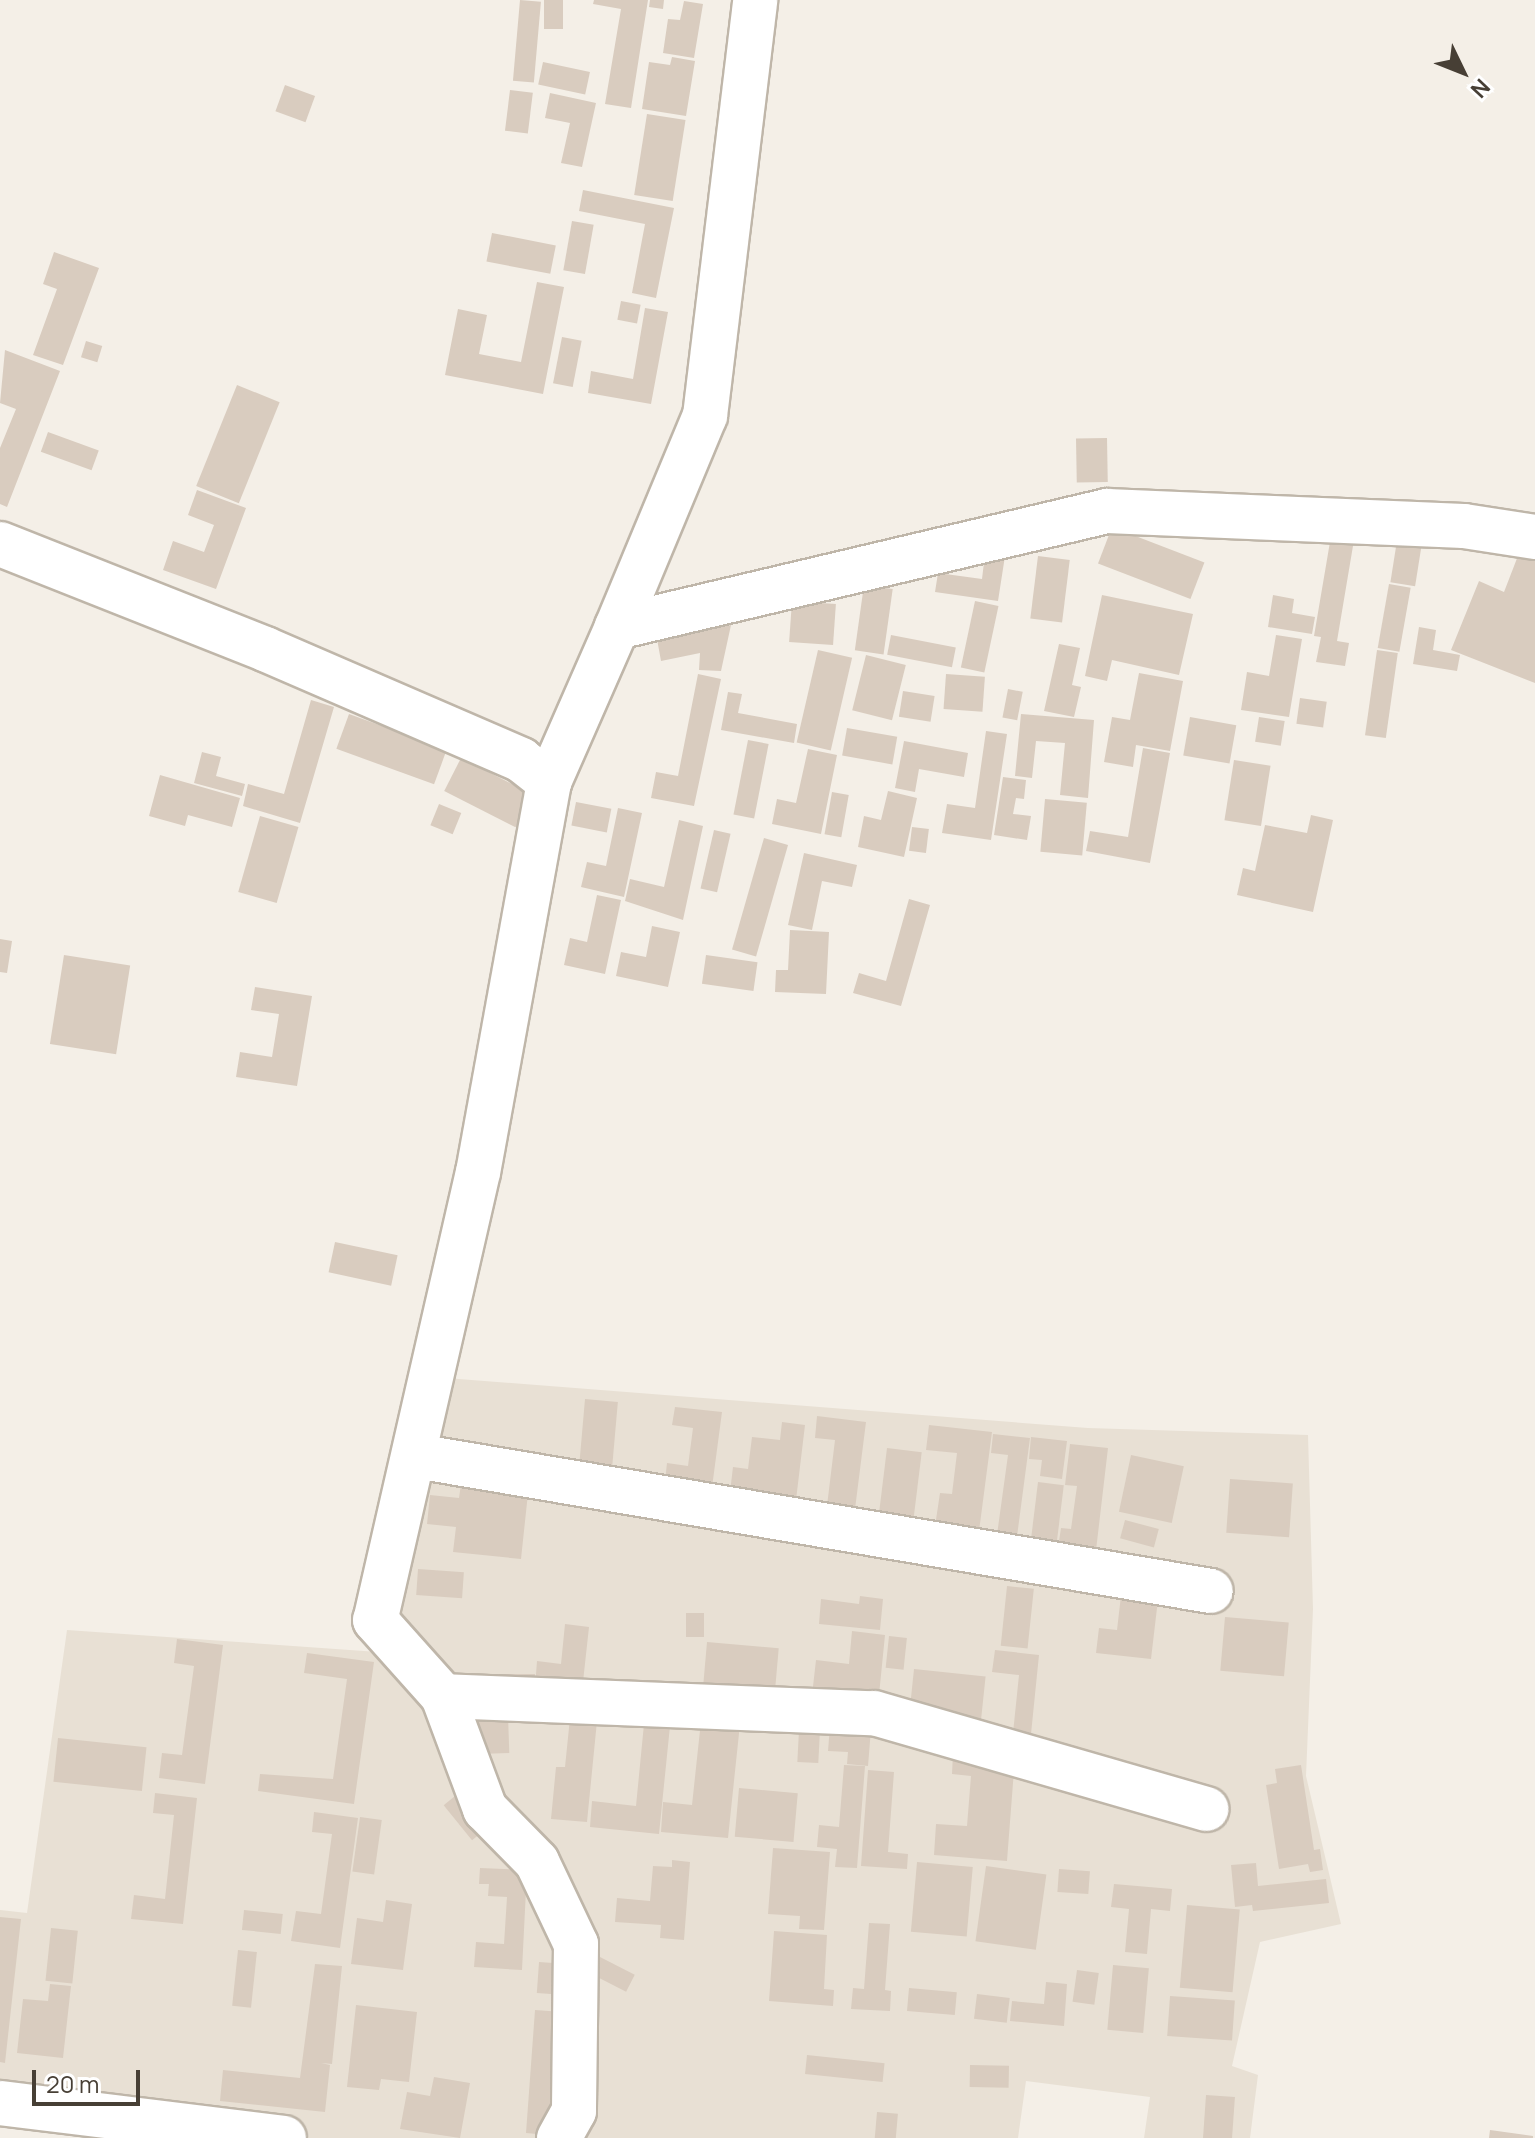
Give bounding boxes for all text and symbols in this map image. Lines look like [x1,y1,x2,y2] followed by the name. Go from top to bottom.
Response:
[1423,32,1503,112] north arrow
[1464,72,1497,104] text: N
[36,2054,144,2104] scale bar
[46,2067,99,2100] text: 20 m

